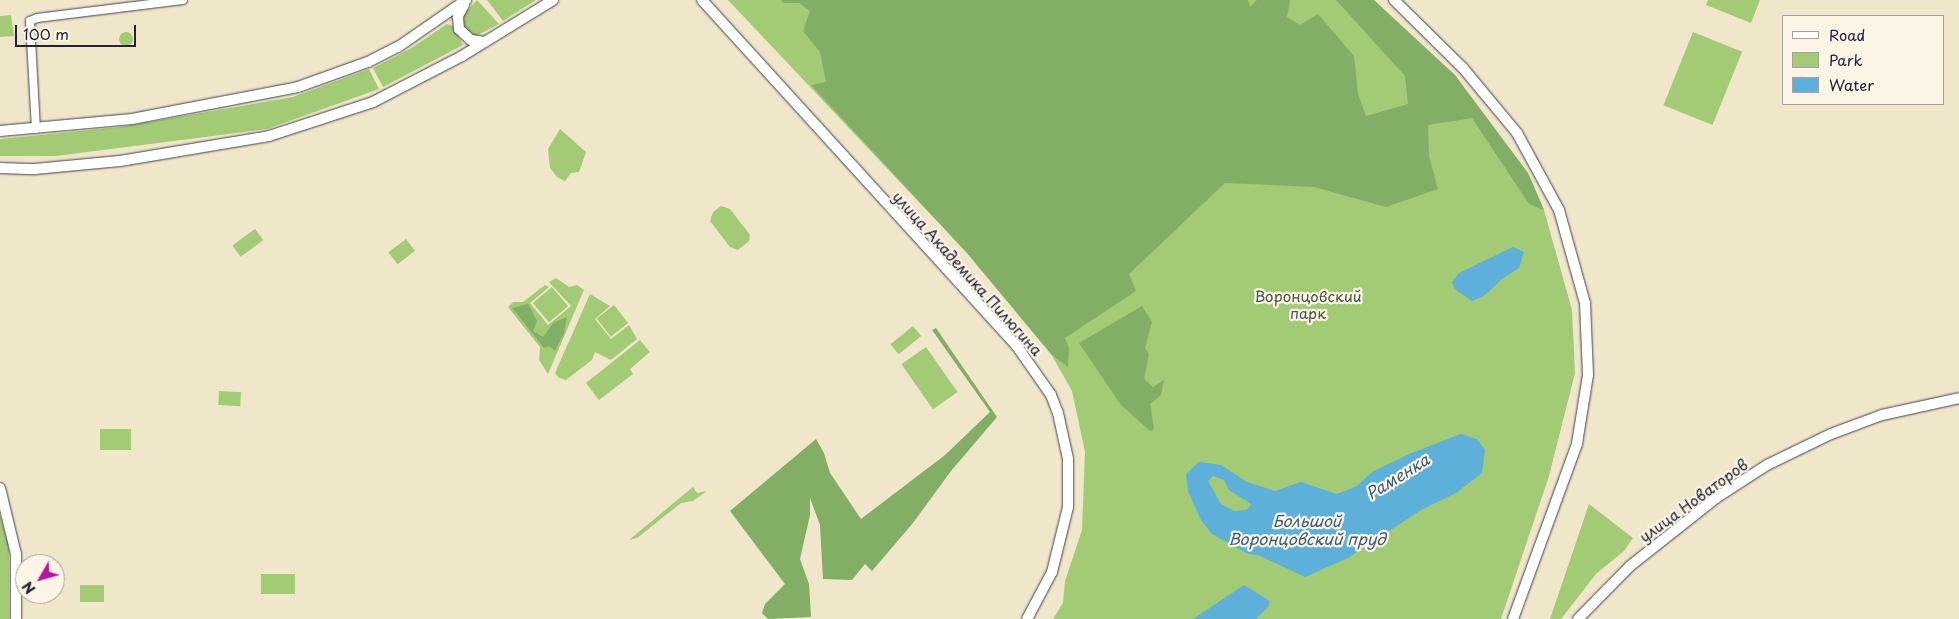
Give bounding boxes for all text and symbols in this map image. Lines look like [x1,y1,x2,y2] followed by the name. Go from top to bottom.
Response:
[18,15,139,47] scale bar
[1782,15,1944,105] legend
[23,22,69,45] text: 100 m
[1829,23,1865,46] text: Road
[1829,48,1863,71] text: Park
[1829,73,1874,96] text: Water
[889,186,1047,360] street label: улица Академика Пилюгина
[1254,286,1362,321] park label: Воронцовский парк
[1362,449,1432,503] water label: Раменка
[1635,454,1751,546] street label: улица Новаторов
[1228,510,1386,548] water label: Большой Воронцовский пруд
[15,554,65,604] north arrow
[17,577,40,599] text: N

